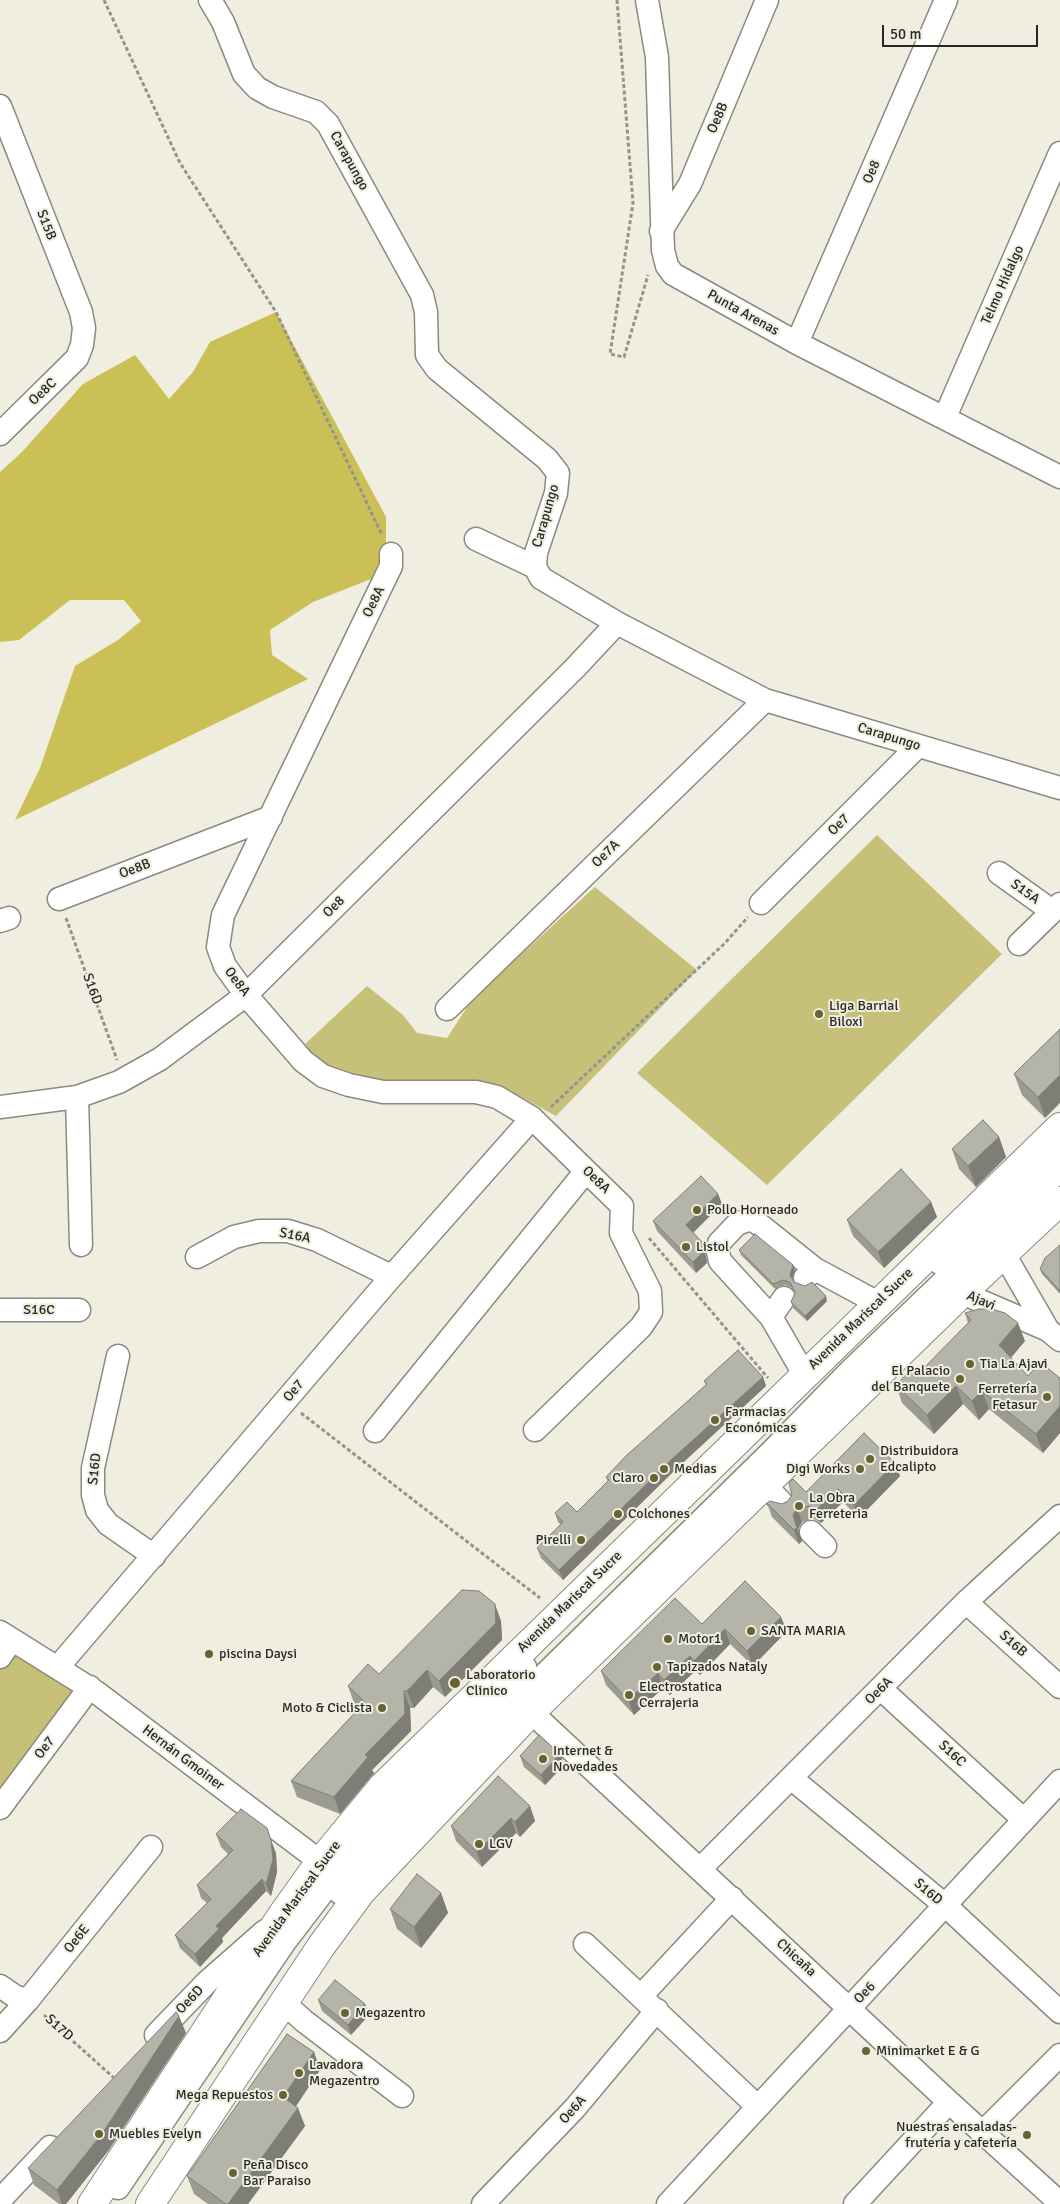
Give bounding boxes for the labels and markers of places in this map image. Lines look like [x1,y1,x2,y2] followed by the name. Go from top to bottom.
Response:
[829,998,899,1030] place label: Liga Barrial Biloxi
[813,1008,825,1020] marker: Liga Barrial Biloxi
[707,1202,798,1218] place label: Pollo Horneado
[691,1204,703,1216] marker: Pollo Horneado
[696,1239,729,1255] place label: Listol
[680,1241,692,1253] marker: Listol
[980,1356,1048,1372] place label: Tia La Ajavi
[964,1358,976,1370] marker: Tia La Ajavi
[871,1363,950,1395] place label: El Palacio del Banquete
[954,1373,966,1385] marker: El Palacio del Banquete
[978,1381,1037,1414] place label: Ferretería Fetasur
[1041,1391,1053,1403] marker: Ferretería Fetasur
[725,1404,796,1436] place label: Farmacias Económicas
[709,1414,721,1426] marker: Farmacias Económicas
[880,1443,959,1475] place label: Distribuidora Edcalipto
[864,1453,876,1465] marker: Distribuidora Edcalipto
[674,1461,717,1477] place label: Medias
[786,1461,850,1477] place label: Digi Works
[658,1463,670,1475] marker: Medias
[854,1463,866,1475] marker: Digi Works
[612,1470,644,1486] place label: Claro
[648,1472,660,1484] marker: Claro
[809,1490,868,1522] place label: La Obra Ferreteria
[793,1500,805,1512] marker: La Obra Ferreteria
[628,1506,690,1522] place label: Colchones
[612,1508,624,1520] marker: Colchones
[536,1532,571,1548] place label: Pirelli
[575,1534,587,1546] marker: Pirelli
[761,1623,845,1639] place label: SANTA MARIA
[745,1625,757,1637] marker: SANTA MARIA
[678,1631,721,1647] place label: Motor1
[662,1633,674,1645] marker: Motor1
[219,1646,297,1662] place label: piscina Daysi
[203,1648,215,1660] marker: piscina Daysi
[667,1659,767,1675] place label: Tapizados Nataly
[651,1661,663,1673] marker: Tapizados Nataly
[466,1667,535,1700] place label: Laboratorio Clinico
[448,1676,462,1690] marker: Laboratorio Clinico
[639,1679,722,1711] place label: Electrostatica Cerrajeria
[623,1689,635,1701] marker: Electrostatica Cerrajeria
[282,1700,372,1716] place label: Moto & Ciclista
[376,1702,388,1714] marker: Moto & Ciclista
[553,1743,618,1775] place label: Internet & Novedades
[537,1753,549,1765] marker: Internet & Novedades
[489,1836,513,1852] place label: LGV
[473,1838,485,1850] marker: LGV
[355,2005,426,2021] place label: Megazentro
[339,2007,351,2019] marker: Megazentro
[876,2043,979,2059] place label: Minimarket E & G
[860,2045,872,2057] marker: Minimarket E & G
[309,2057,380,2090] place label: Lavadora Megazentro
[293,2067,305,2079] marker: Lavadora Megazentro
[176,2087,273,2103] place label: Mega Repuestos
[277,2089,289,2101] marker: Mega Repuestos
[896,2119,1017,2152] place label: Nuestras ensaladas- frutería y cafetería
[109,2126,202,2142] place label: Muebles Evelyn
[93,2128,105,2140] marker: Muebles Evelyn
[1021,2129,1033,2141] marker: Nuestras ensaladas- frutería y cafetería
[243,2157,311,2190] place label: Peña Disco Bar Paraiso
[227,2167,239,2179] marker: Peña Disco Bar Paraiso

